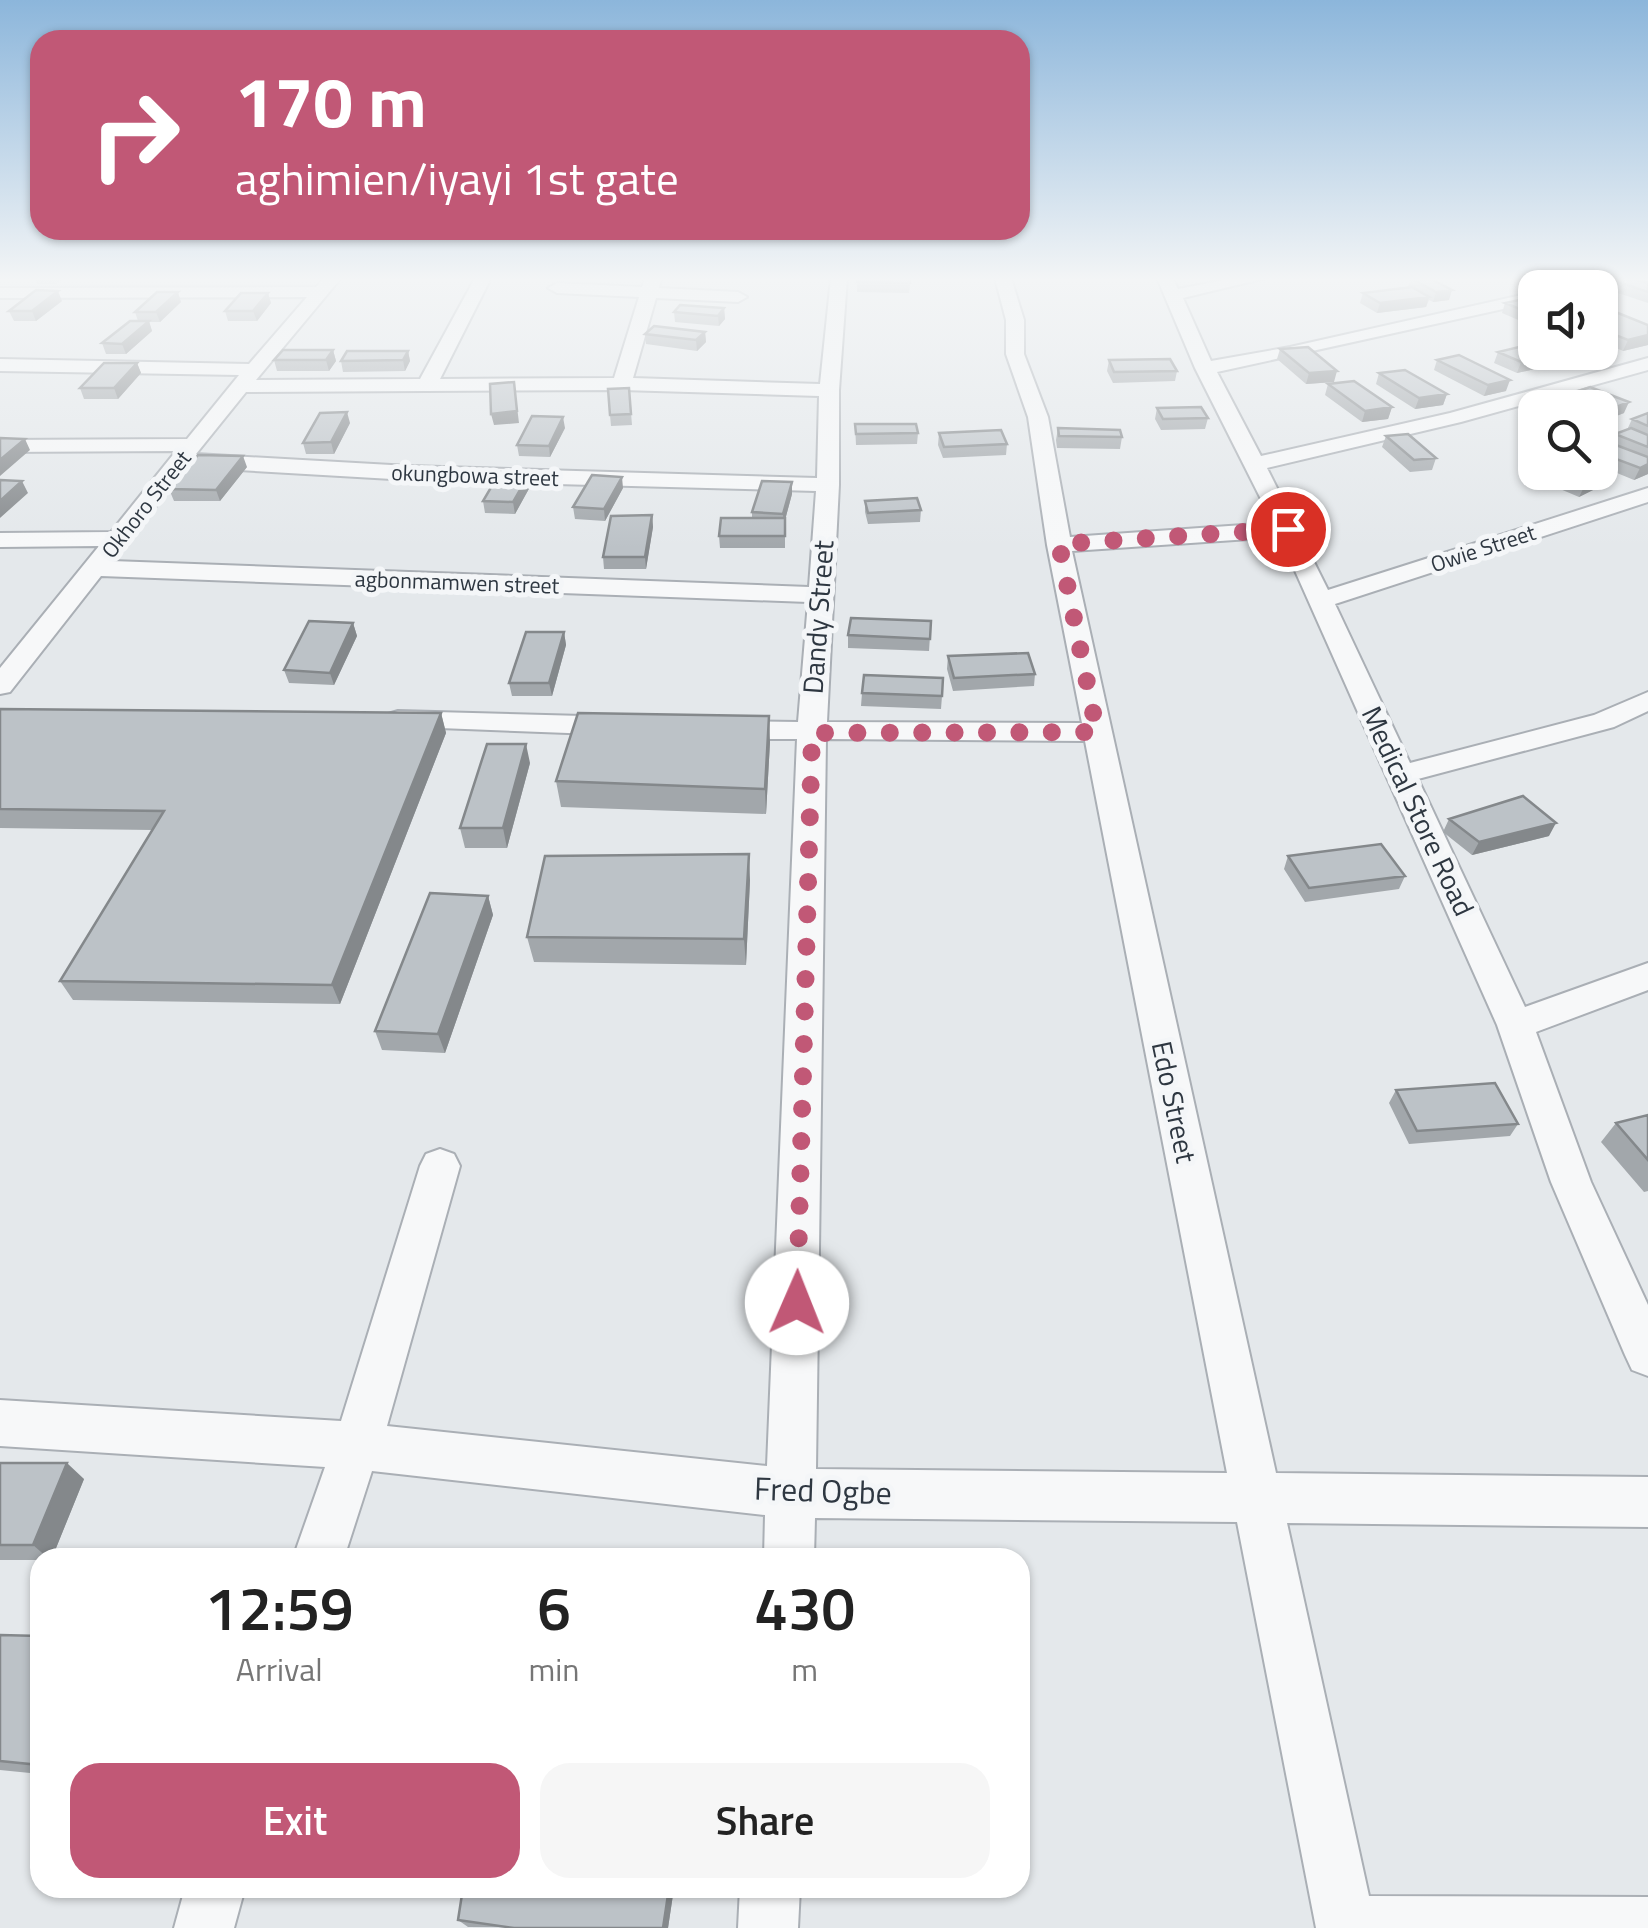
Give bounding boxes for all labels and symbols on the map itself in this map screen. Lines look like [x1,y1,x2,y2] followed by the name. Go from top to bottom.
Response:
[93,442,199,565] street label: Okhoro Street
[391,455,560,495] street label: okungbowa street
[1246,487,1331,572] pin
[1426,515,1540,581] street label: Owie Street
[791,539,844,695] street label: Dandy Street
[354,561,560,603] street label: agbonmamwen street
[1351,699,1486,923] street label: Medical Store Road
[1141,1037,1208,1167] street label: Edo Street
[745,1251,849,1355] position arrow
[753,1464,893,1516] street label: Fred Ogbe

